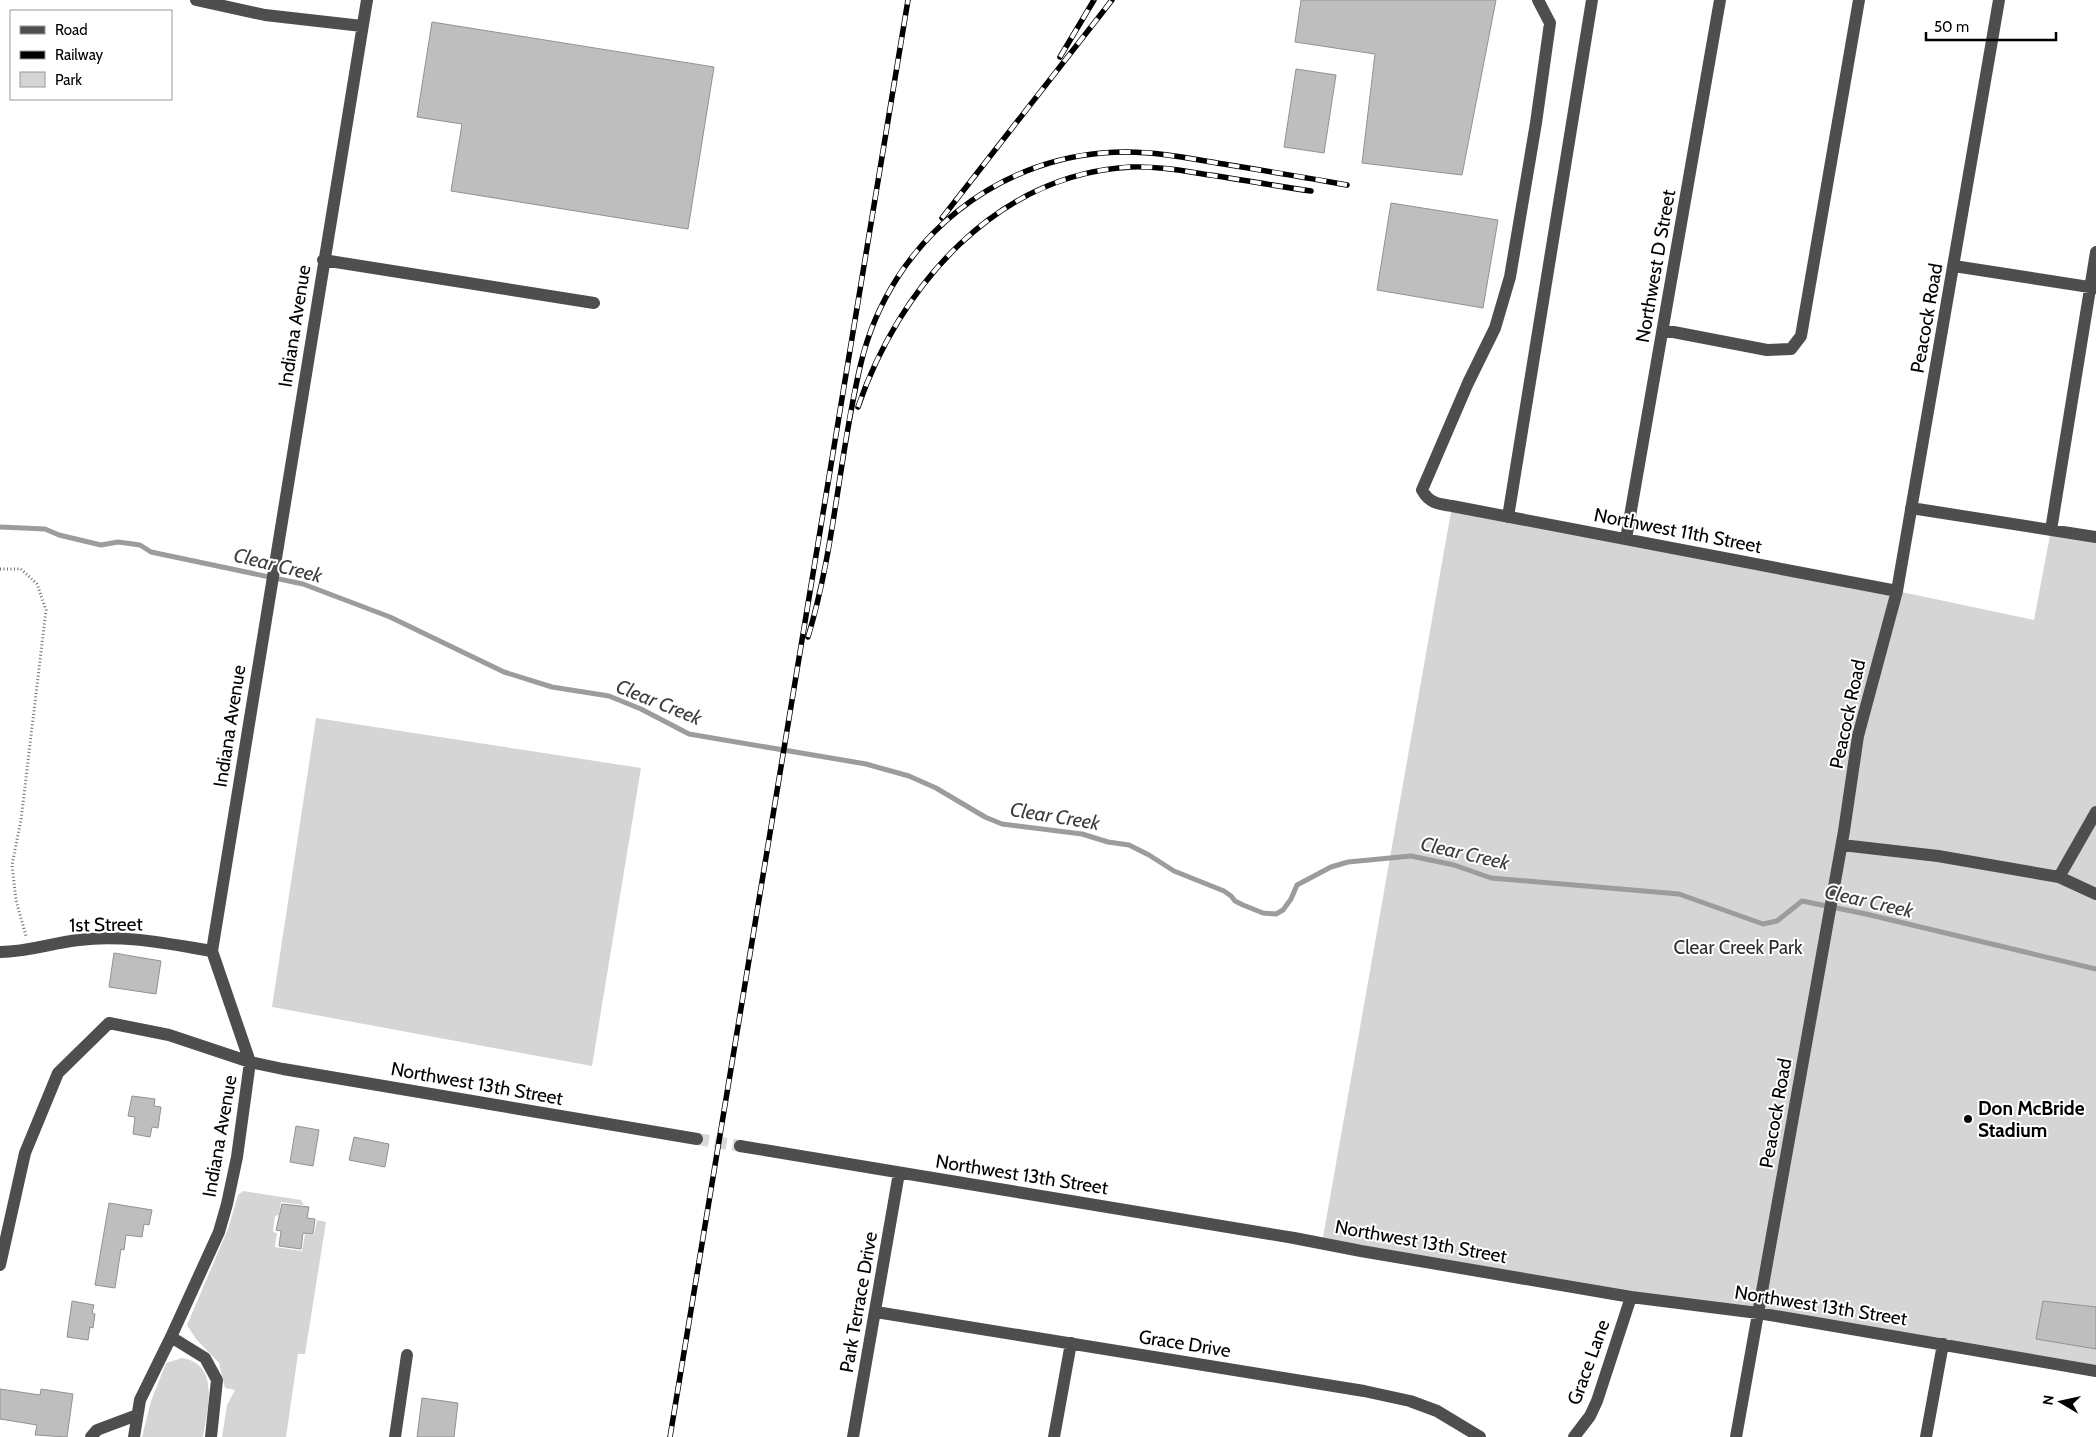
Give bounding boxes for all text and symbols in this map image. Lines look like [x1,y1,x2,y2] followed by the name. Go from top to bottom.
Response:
[10,10,172,100] legend
[1926,10,2056,42] scale bar
[1934,18,1969,36] text: 50 m
[55,21,88,39] text: Road
[55,46,104,64] text: Railway
[55,71,82,89] text: Park
[1631,187,1680,344] street label: Northwest D Street
[1906,261,1947,375] street label: Peacock Road
[273,263,316,389] street label: Indiana Avenue
[1592,503,1764,558] street label: Northwest 11th Street
[231,542,326,588] water label: Clear Creek
[1825,657,1870,771] street label: Peacock Road
[208,663,251,789] street label: Indiana Avenue
[613,674,707,731] water label: Clear Creek
[1009,797,1103,835] water label: Clear Creek
[1418,831,1513,875] water label: Clear Creek
[1822,879,1917,923] water label: Clear Creek
[69,912,144,937] street label: 1st Street
[1673,936,1803,959] park label: Clear Creek Park
[1755,1056,1796,1170] street label: Peacock Road
[389,1057,565,1110] street label: Northwest 13th Street
[197,1073,242,1199] street label: Indiana Avenue
[1978,1097,2085,1142] place label: Don McBride Stadium
[1962,1113,1974,1125] marker: Don McBride Stadium
[934,1149,1110,1200] street label: Northwest 13th Street
[1333,1215,1509,1268] street label: Northwest 13th Street
[835,1229,882,1374] street label: Park Terrace Drive
[1733,1280,1909,1331] street label: Northwest 13th Street
[1562,1316,1615,1408] street label: Grace Lane
[1137,1325,1233,1362] street label: Grace Drive
[2036,1377,2086,1427] north arrow
[2038,1394,2058,1406] text: N

